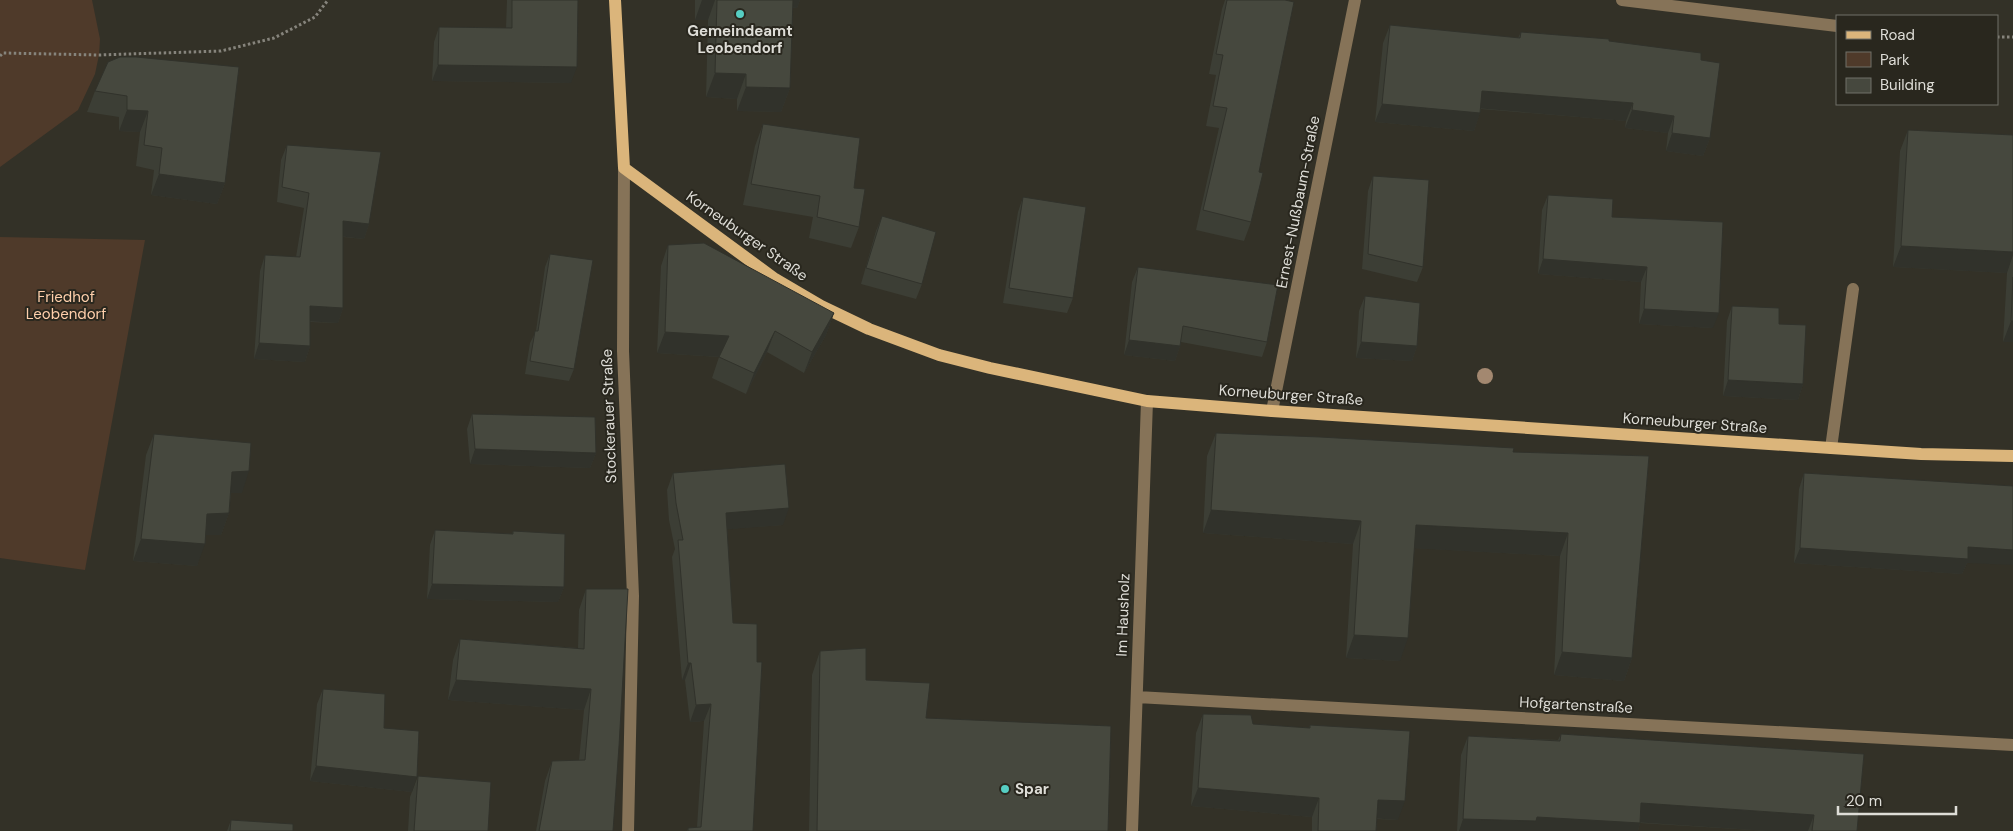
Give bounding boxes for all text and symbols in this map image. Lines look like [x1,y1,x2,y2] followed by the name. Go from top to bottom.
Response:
[734,8,746,20] marker: Gemeindeamt Leobendorf
[1836,15,1998,105] legend
[687,21,793,58] place label: Gemeindeamt Leobendorf
[1880,25,1915,45] text: Road
[1880,50,1910,70] text: Park
[1880,75,1935,95] text: Building
[1271,114,1325,290] street label: Ernest-Nußbaum-Straße
[682,186,812,286] street label: Korneuburger Straße
[26,287,106,324] park label: Friedhof Leobendorf
[597,349,621,483] street label: Stockerauer Straße
[1218,380,1364,410] street label: Korneuburger Straße
[1622,408,1768,438] street label: Korneuburger Straße
[1112,573,1134,657] street label: Im Hausholz
[1519,692,1633,718] street label: Hofgartenstraße
[1015,779,1049,799] place label: Spar
[999,783,1011,795] marker: Spar
[1838,784,1956,816] scale bar
[1846,791,1882,811] text: 20 m

